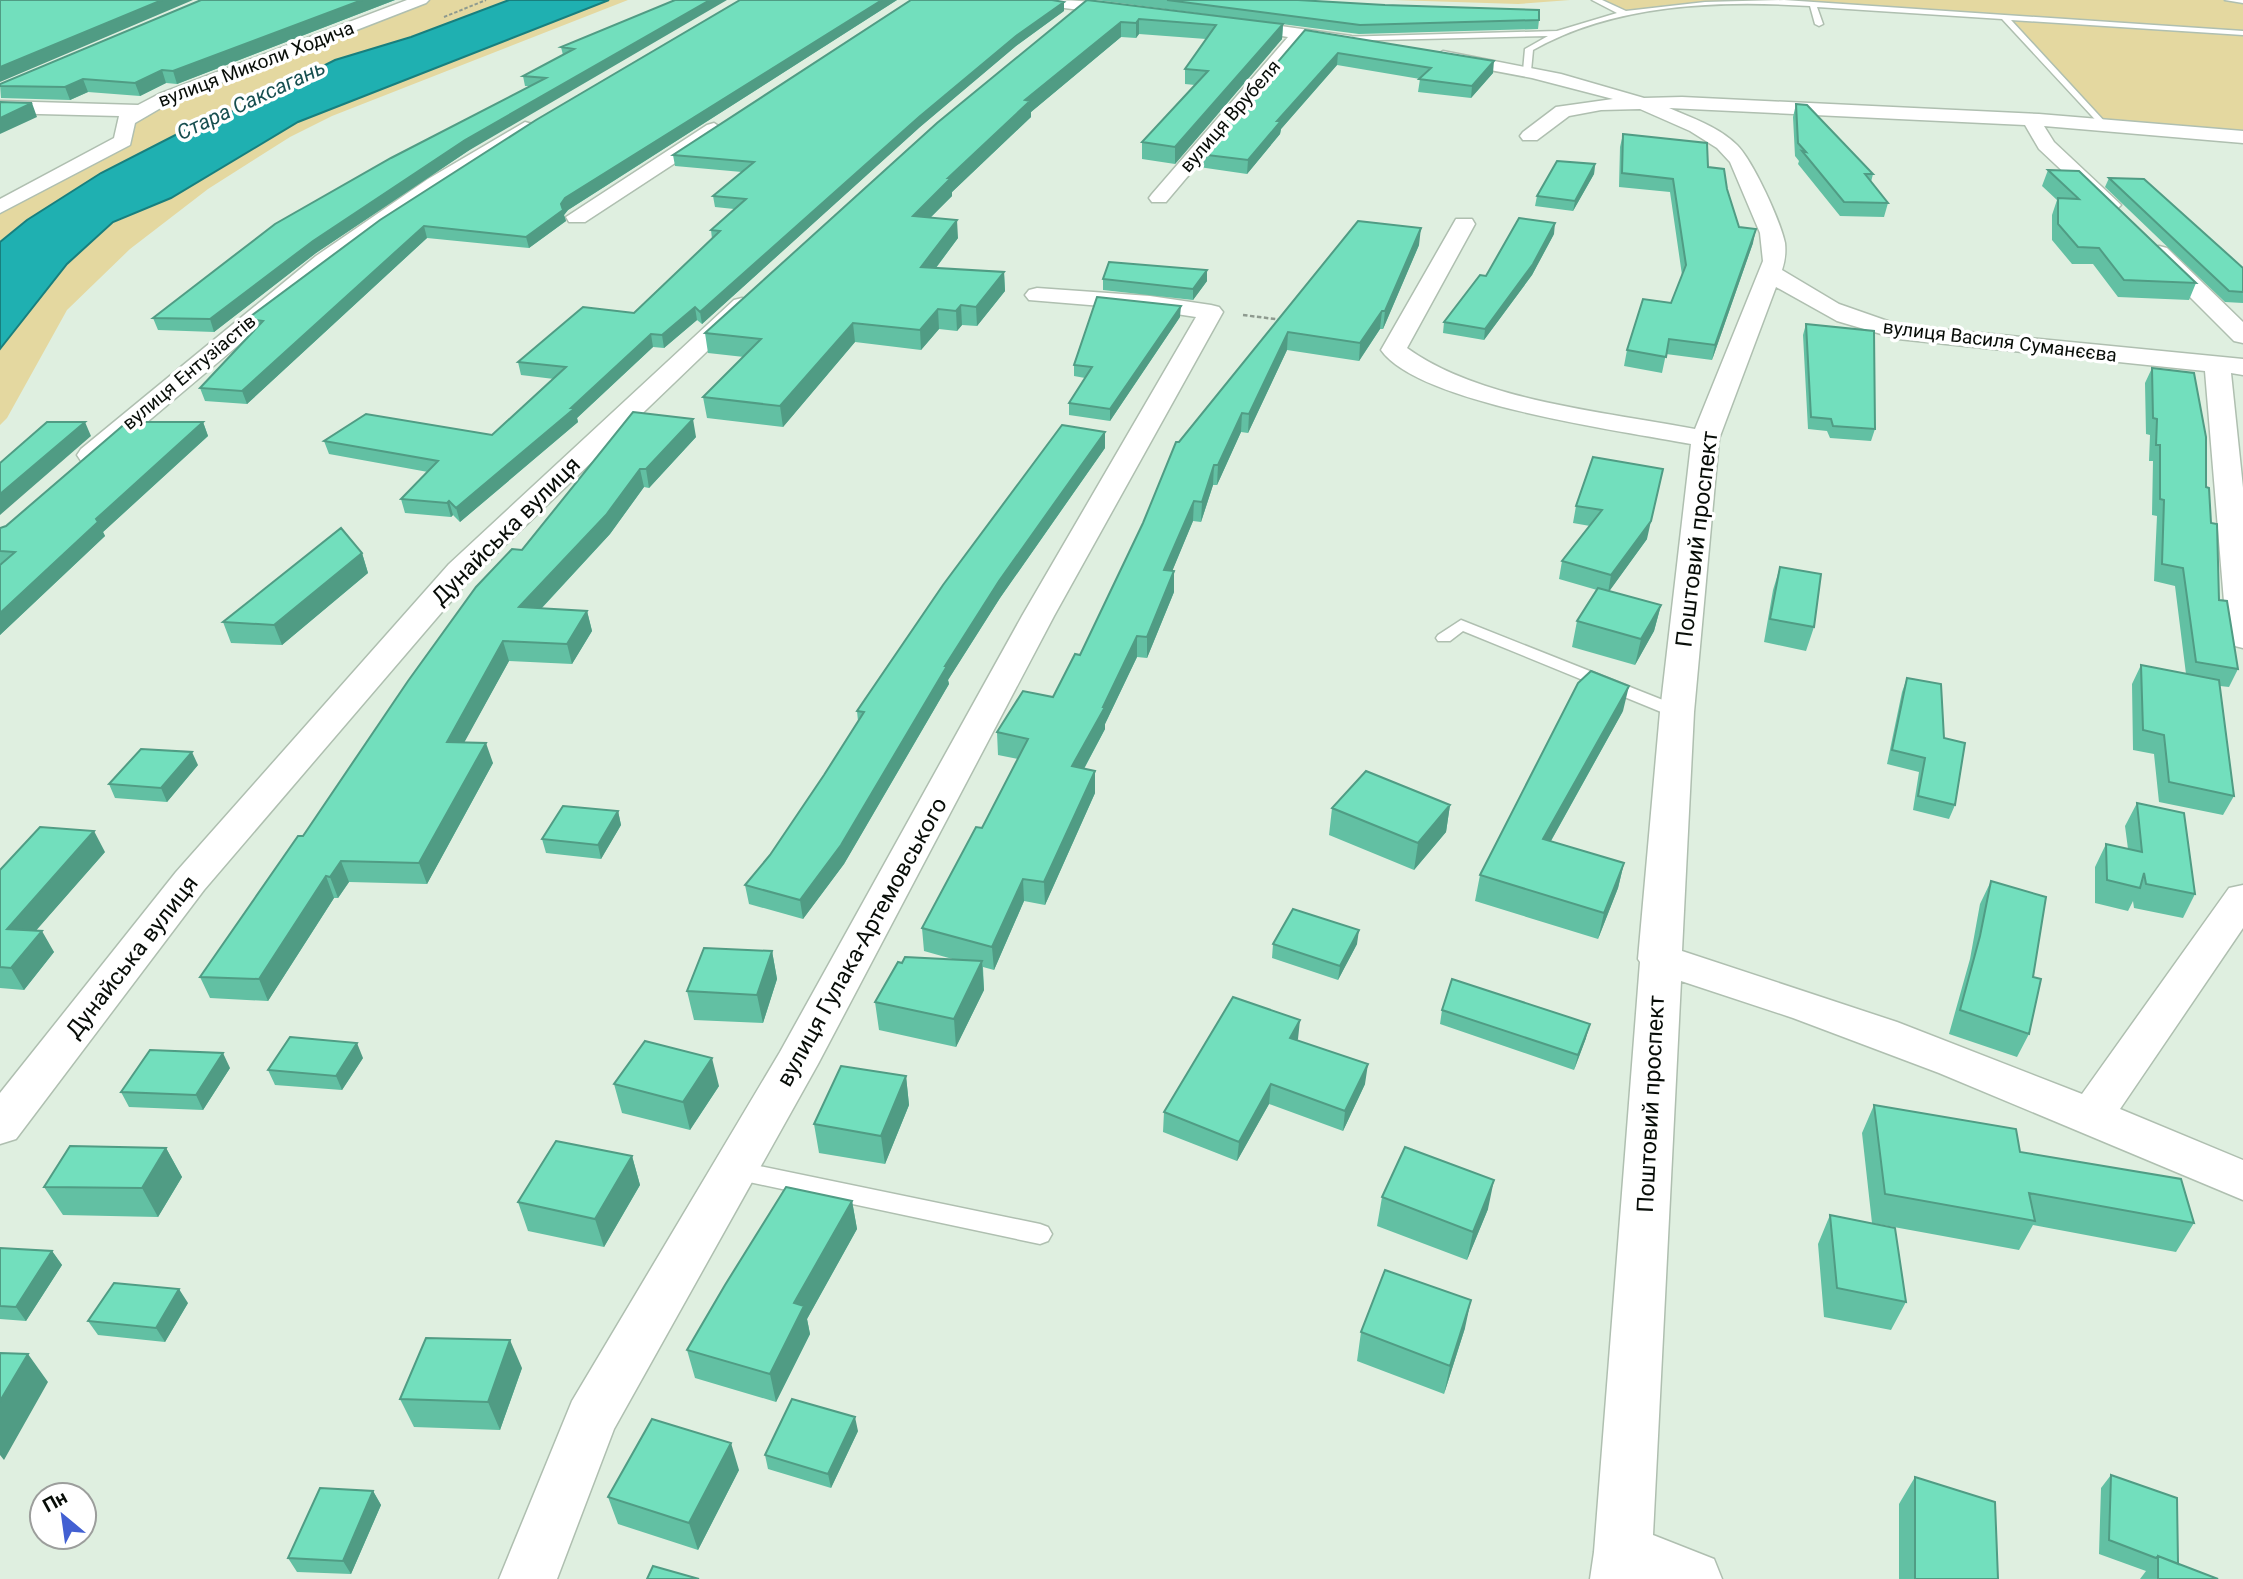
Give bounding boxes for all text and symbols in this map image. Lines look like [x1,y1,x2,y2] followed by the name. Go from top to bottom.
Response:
[155,16,357,112] street label: вулиця Миколи Ходича
[173,55,329,145] water label: Стара Саксагань
[1175,55,1285,177] street label: вулиця Врубеля
[118,310,260,434] street label: вулиця Ентузіастів
[1882,315,2118,367] street label: вулиця Василя Суманєєва
[1670,429,1724,649] street label: Поштовий проспект
[426,451,586,611] street label: Дунайська вулиця
[771,793,953,1091] street label: вулиця Гулака-Артемовського
[60,870,204,1044] street label: Дунайська вулиця
[1632,995,1670,1213] street label: Поштовий проспект
[28,1481,98,1551] north arrow
[39,1486,71,1517] text: Пн

